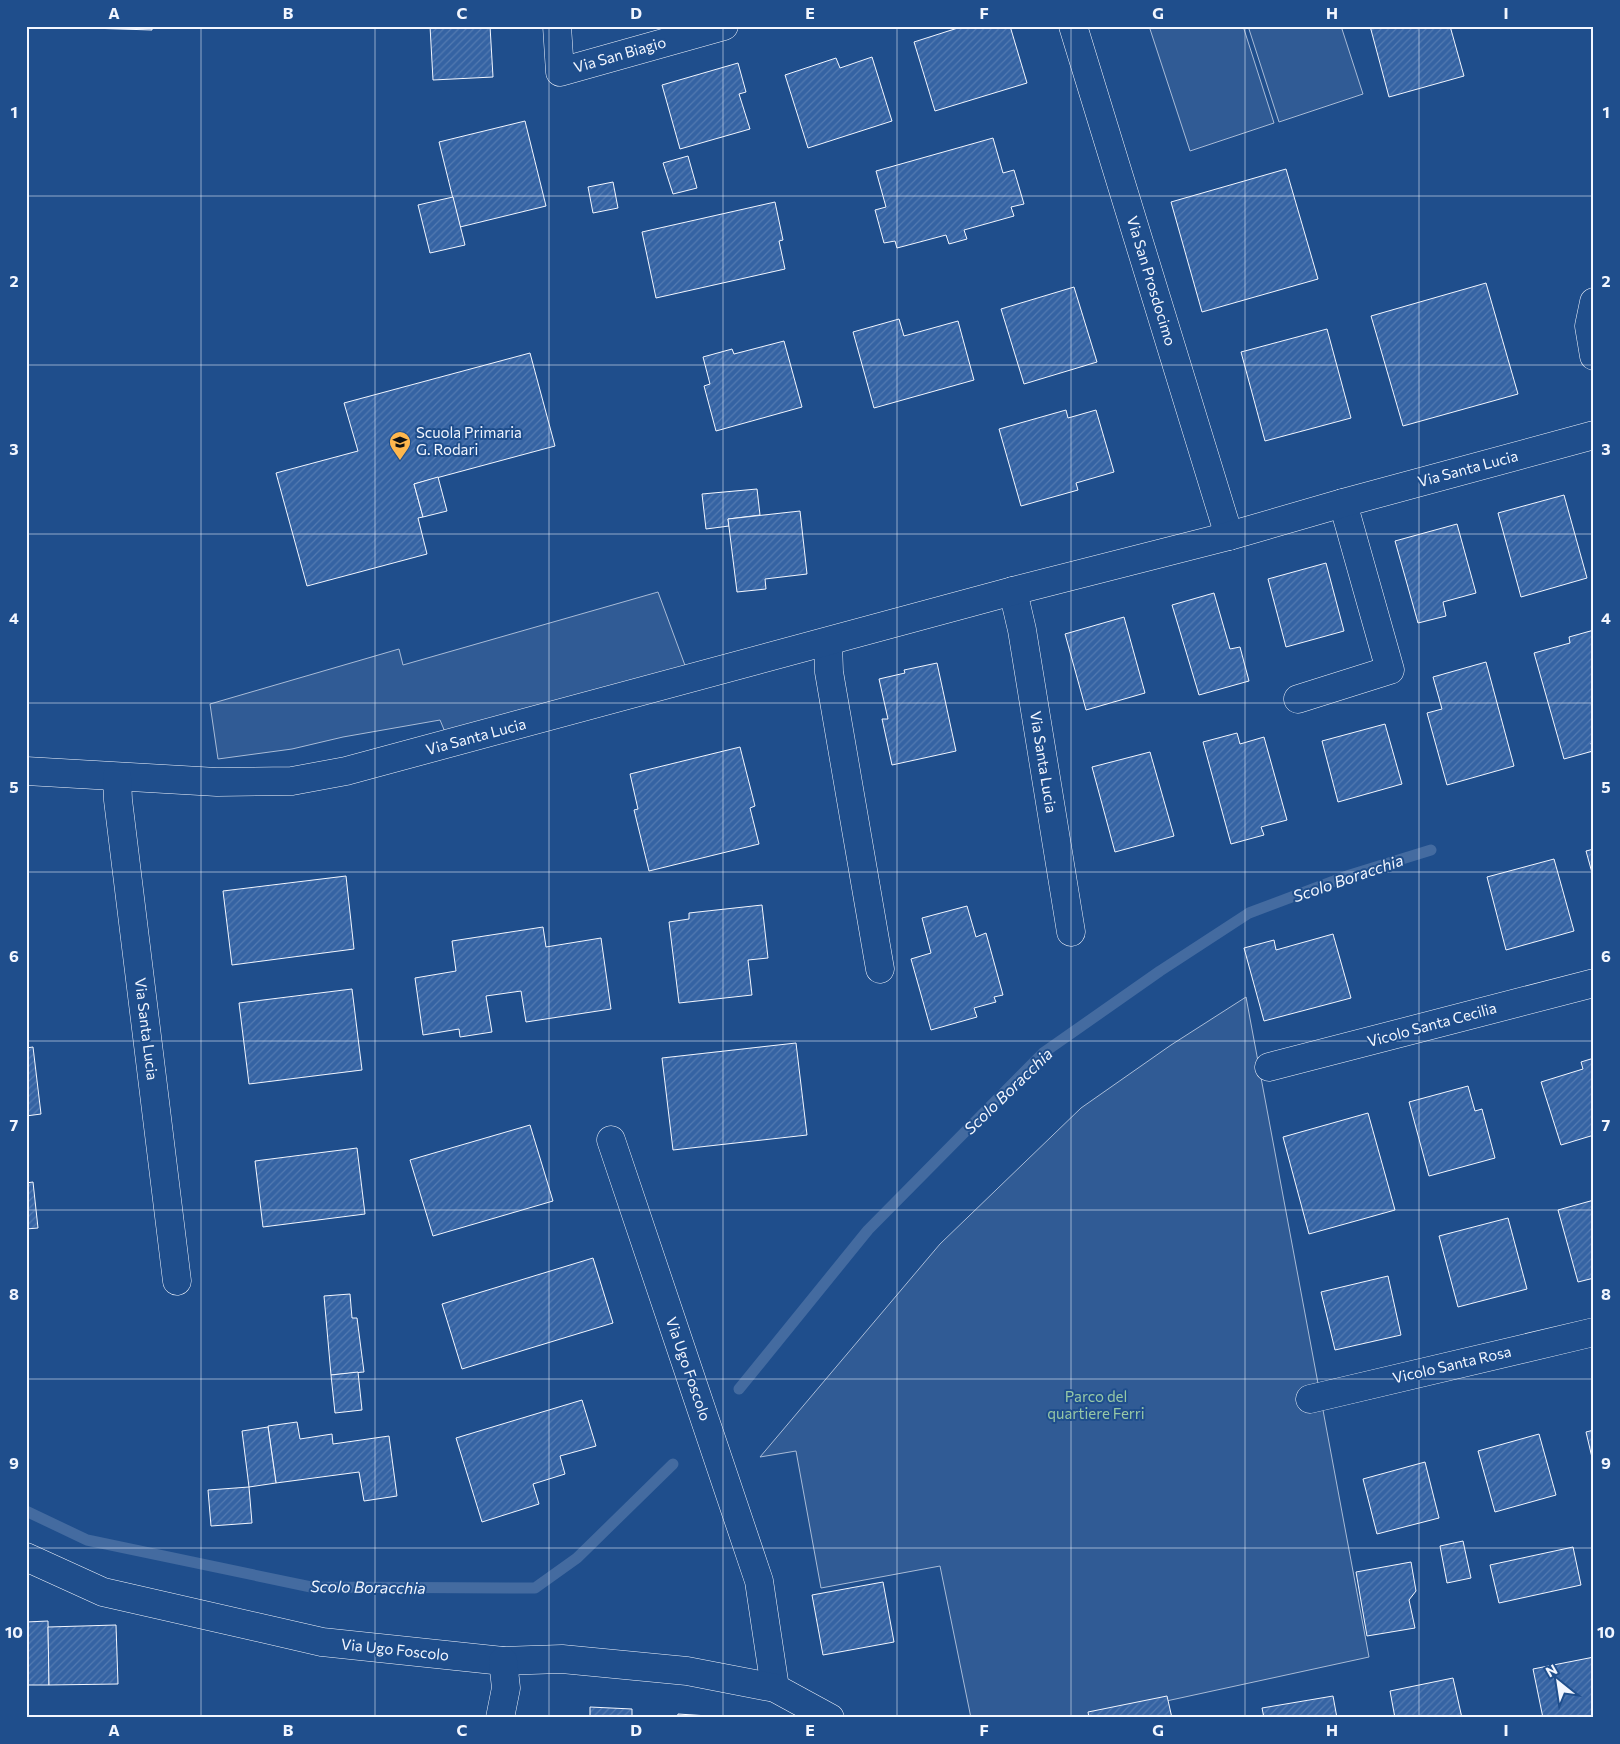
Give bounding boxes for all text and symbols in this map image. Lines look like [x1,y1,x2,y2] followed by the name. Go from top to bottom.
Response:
[108,3,120,22] text: A
[283,3,294,22] text: B
[457,3,468,22] text: C
[630,3,642,22] text: D
[805,3,815,22] text: E
[979,3,989,22] text: F
[1152,3,1164,22] text: G
[1326,3,1338,22] text: H
[1503,3,1509,22] text: I
[571,32,668,76] street label: Via San Biagio
[10,102,18,121] text: 1
[1602,102,1610,121] text: 1
[1124,214,1180,348] street label: Via San Prosdocimo
[9,271,19,290] text: 2
[1601,271,1611,290] text: 2
[416,423,522,458] place label: Scuola Primaria G. Rodari
[388,430,412,461] school or university icon: Scuola Primaria G. Rodari
[9,439,19,458] text: 3
[1601,439,1611,458] text: 3
[1416,446,1520,490] street label: Via Santa Lucia
[9,608,19,627] text: 4
[1601,608,1611,627] text: 4
[1027,710,1061,814] street label: Via Santa Lucia
[424,714,528,758] street label: Via Santa Lucia
[9,777,19,796] text: 5
[1601,777,1611,796] text: 5
[1290,850,1406,905] water label: Scolo Boracchia
[9,946,19,965] text: 6
[1601,946,1611,965] text: 6
[132,977,162,1081] street label: Via Santa Lucia
[1365,998,1498,1050] street label: Vicolo Santa Cecilia
[960,1044,1056,1138] water label: Scolo Boracchia
[10,1115,19,1134] text: 7
[1602,1115,1611,1134] text: 7
[9,1284,19,1303] text: 8
[1601,1284,1611,1303] text: 8
[663,1314,715,1423] street label: Via Ugo Foscolo
[1391,1342,1513,1386] street label: Vicolo Santa Rosa
[1047,1387,1145,1422] park label: Parco del quartiere Ferri
[9,1453,19,1472] text: 9
[1601,1453,1611,1472] text: 9
[310,1576,426,1597] water label: Scolo Boracchia
[5,1622,23,1641] text: 10
[1597,1622,1615,1641] text: 10
[340,1634,450,1664] street label: Via Ugo Foscolo
[1532,1656,1582,1706] north arrow
[1542,1660,1560,1680] text: N
[108,1720,120,1739] text: A
[283,1720,294,1739] text: B
[457,1720,468,1739] text: C
[630,1720,642,1739] text: D
[805,1720,815,1739] text: E
[979,1720,989,1739] text: F
[1152,1720,1164,1739] text: G
[1326,1720,1338,1739] text: H
[1503,1720,1509,1739] text: I

